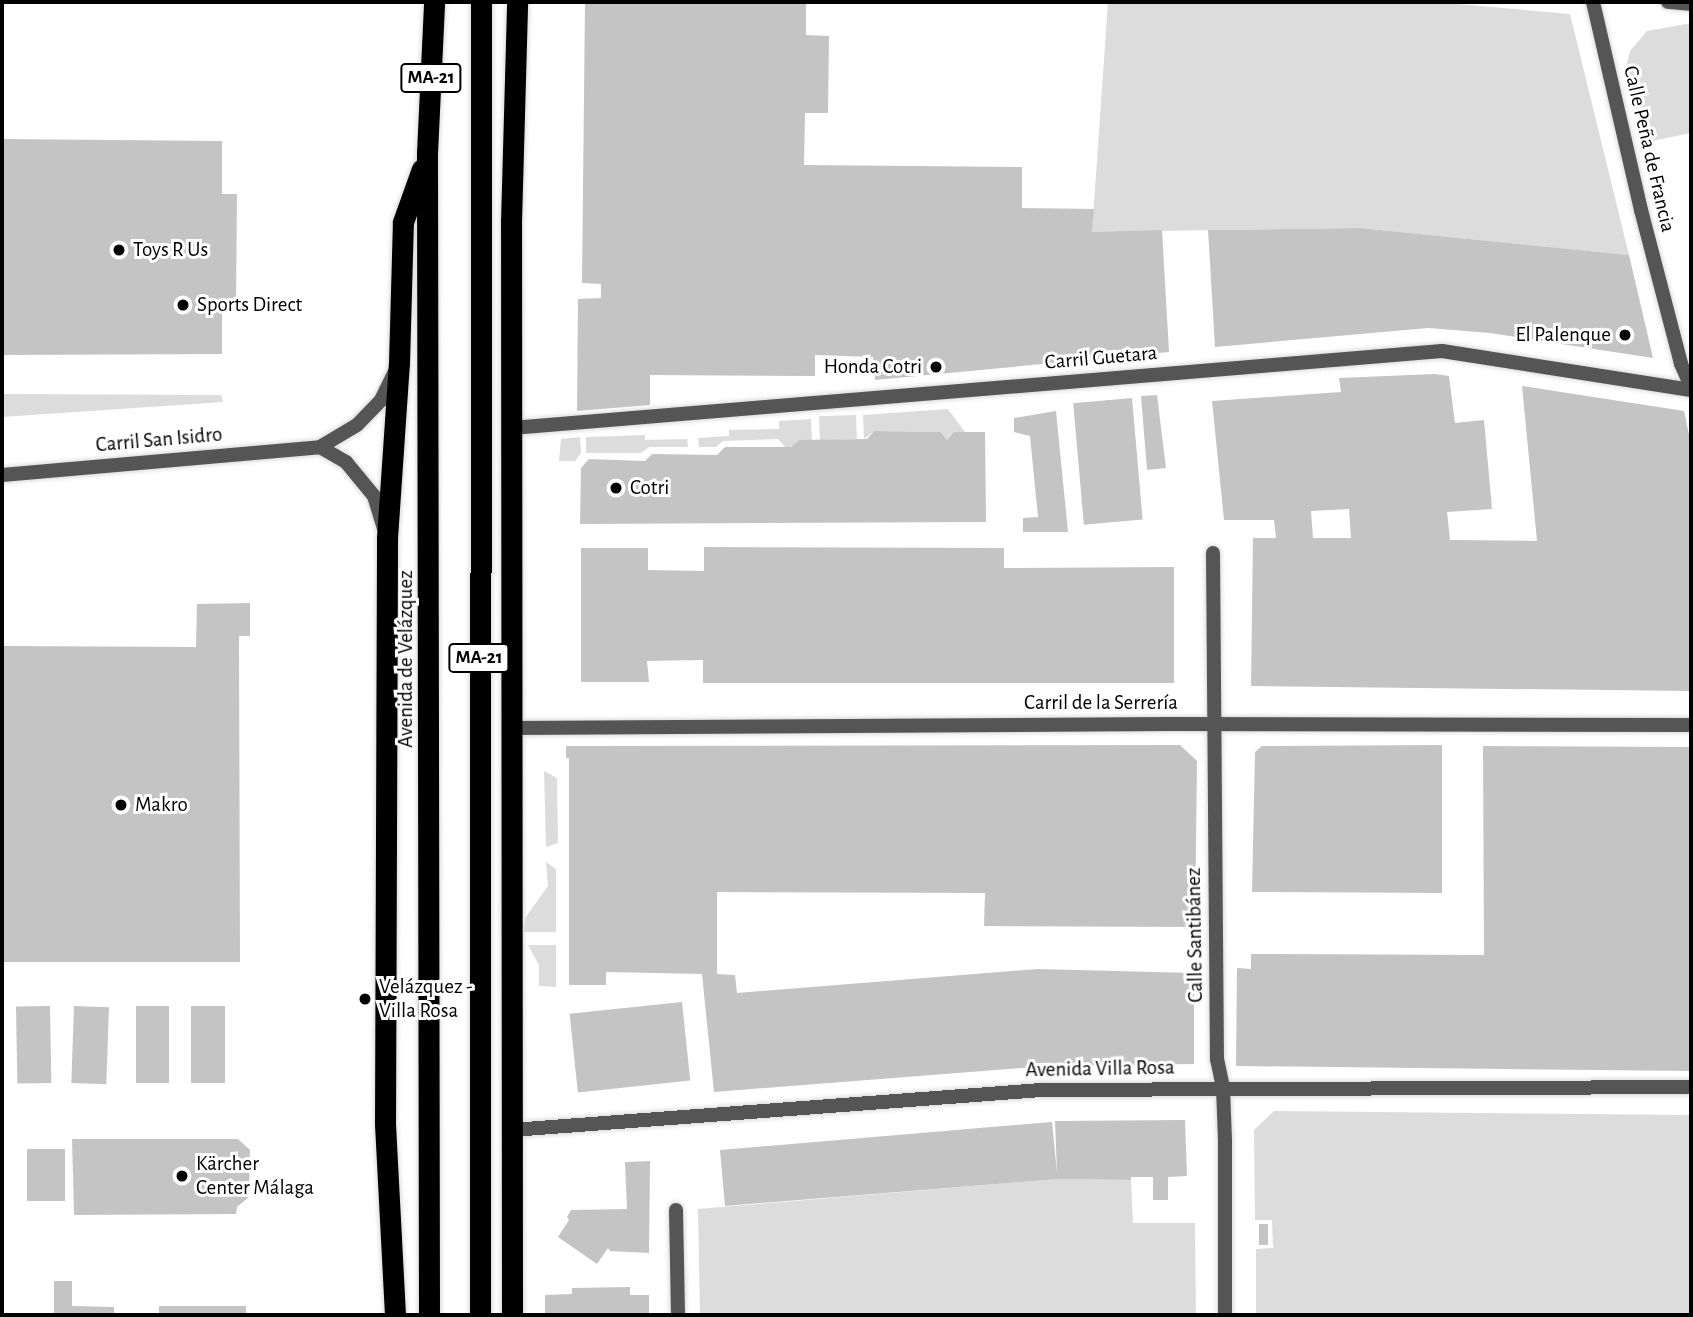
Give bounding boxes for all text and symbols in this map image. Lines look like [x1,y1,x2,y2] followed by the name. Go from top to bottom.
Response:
[400,62,462,94] road number: MA-21
[1618,63,1680,235] street label: Calle Peña de Francia
[133,237,208,263] place label: Toys R Us
[111,242,127,258] marker: Toys R Us
[197,292,302,318] place label: Sports Direct
[175,297,191,313] marker: Sports Direct
[1515,322,1611,348] place label: El Palenque
[1617,327,1633,343] marker: El Palenque
[1044,341,1158,375] street label: Carril Guetara
[824,354,922,380] place label: Honda Cotri
[928,359,944,375] marker: Honda Cotri
[95,422,223,458] street label: Carril San Isidro
[630,475,669,501] place label: Cotri
[608,480,624,496] marker: Cotri
[393,570,419,748] street label: Avenida de Velázquez
[448,642,510,674] road number: MA-21
[1024,690,1178,716] street label: Carril de la Serrería
[135,792,188,818] place label: Makro
[113,797,129,813] marker: Makro
[1181,867,1209,1003] street label: Calle Santibánez
[379,974,472,1024] place label: Velázquez - Villa Rosa
[357,991,373,1007] marker: Velázquez - Villa Rosa
[1025,1055,1175,1083] street label: Avenida Villa Rosa
[196,1151,314,1201] place label: Kärcher Center Málaga
[174,1168,190,1184] marker: Kärcher Center Málaga

